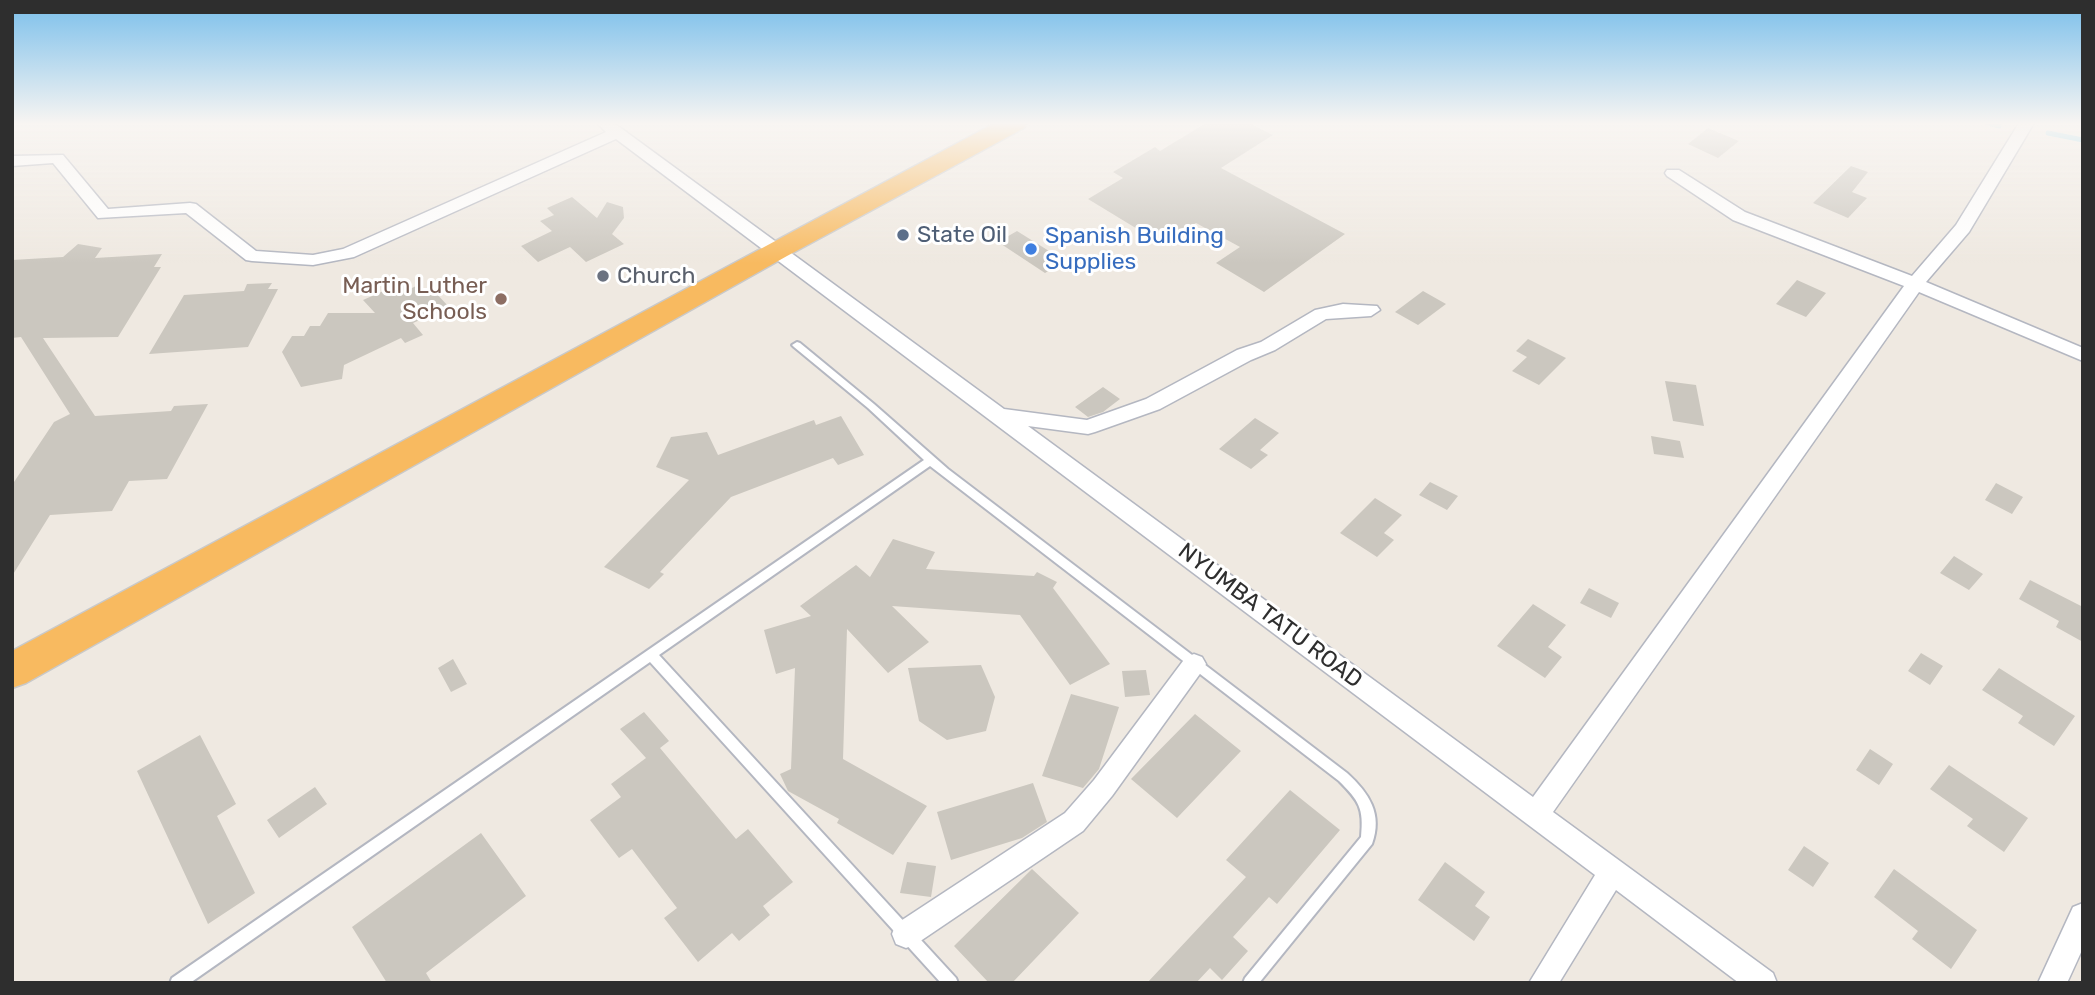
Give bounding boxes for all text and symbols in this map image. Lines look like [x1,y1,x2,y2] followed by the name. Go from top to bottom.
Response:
[917,221,1007,249] place label: State Oil
[1045,222,1224,276] place label: Spanish Building Supplies
[895,227,911,243] marker: State Oil
[1023,241,1039,257] marker: Spanish Building Supplies
[617,262,695,290] place label: Church
[595,268,611,284] marker: Church
[342,272,487,326] place label: Martin Luther Schools
[493,291,509,307] marker: Martin Luther Schools
[1172,538,1368,694] street label: NYUMBA TATU ROAD

